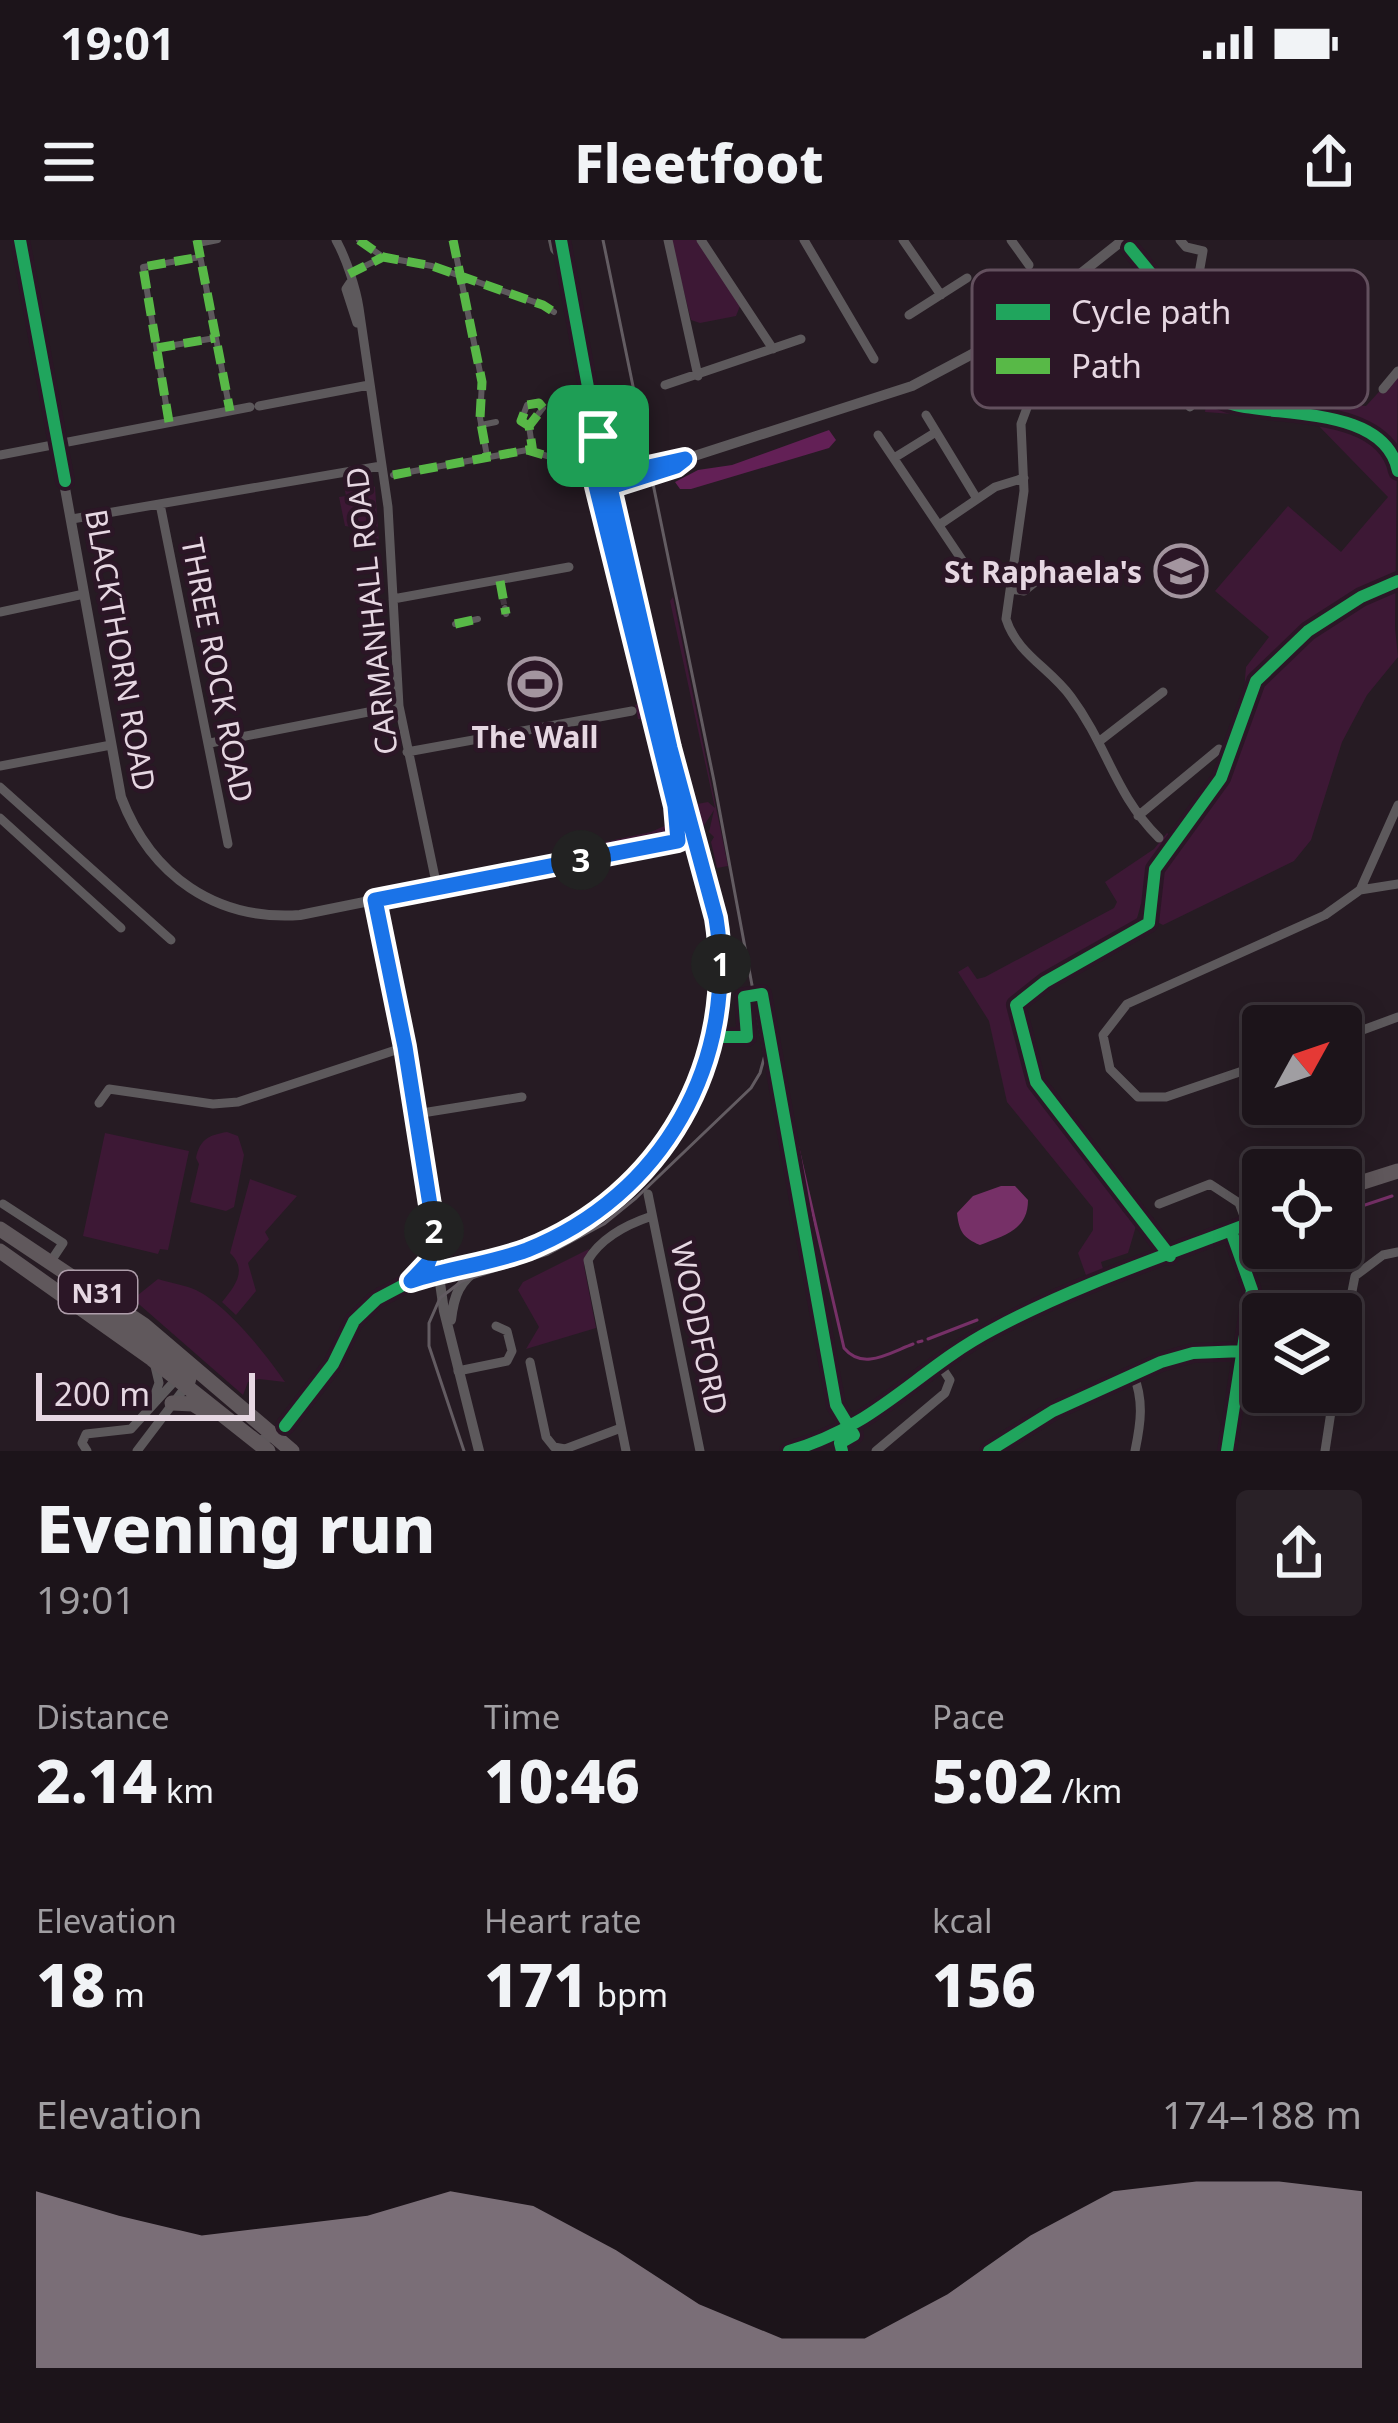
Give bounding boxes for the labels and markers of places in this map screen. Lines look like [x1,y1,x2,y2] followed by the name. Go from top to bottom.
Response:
[547,385,649,487] pin
[1153,543,1209,599] school or university icon: St Raphaela's
[944,551,1142,592] place label: St Raphaela's
[507,656,563,712] sports icon: The Wall
[472,716,598,757] place label: The Wall
[551,830,611,890] pin: 3
[691,934,751,994] pin: 1
[404,1201,464,1261] pin: 2

